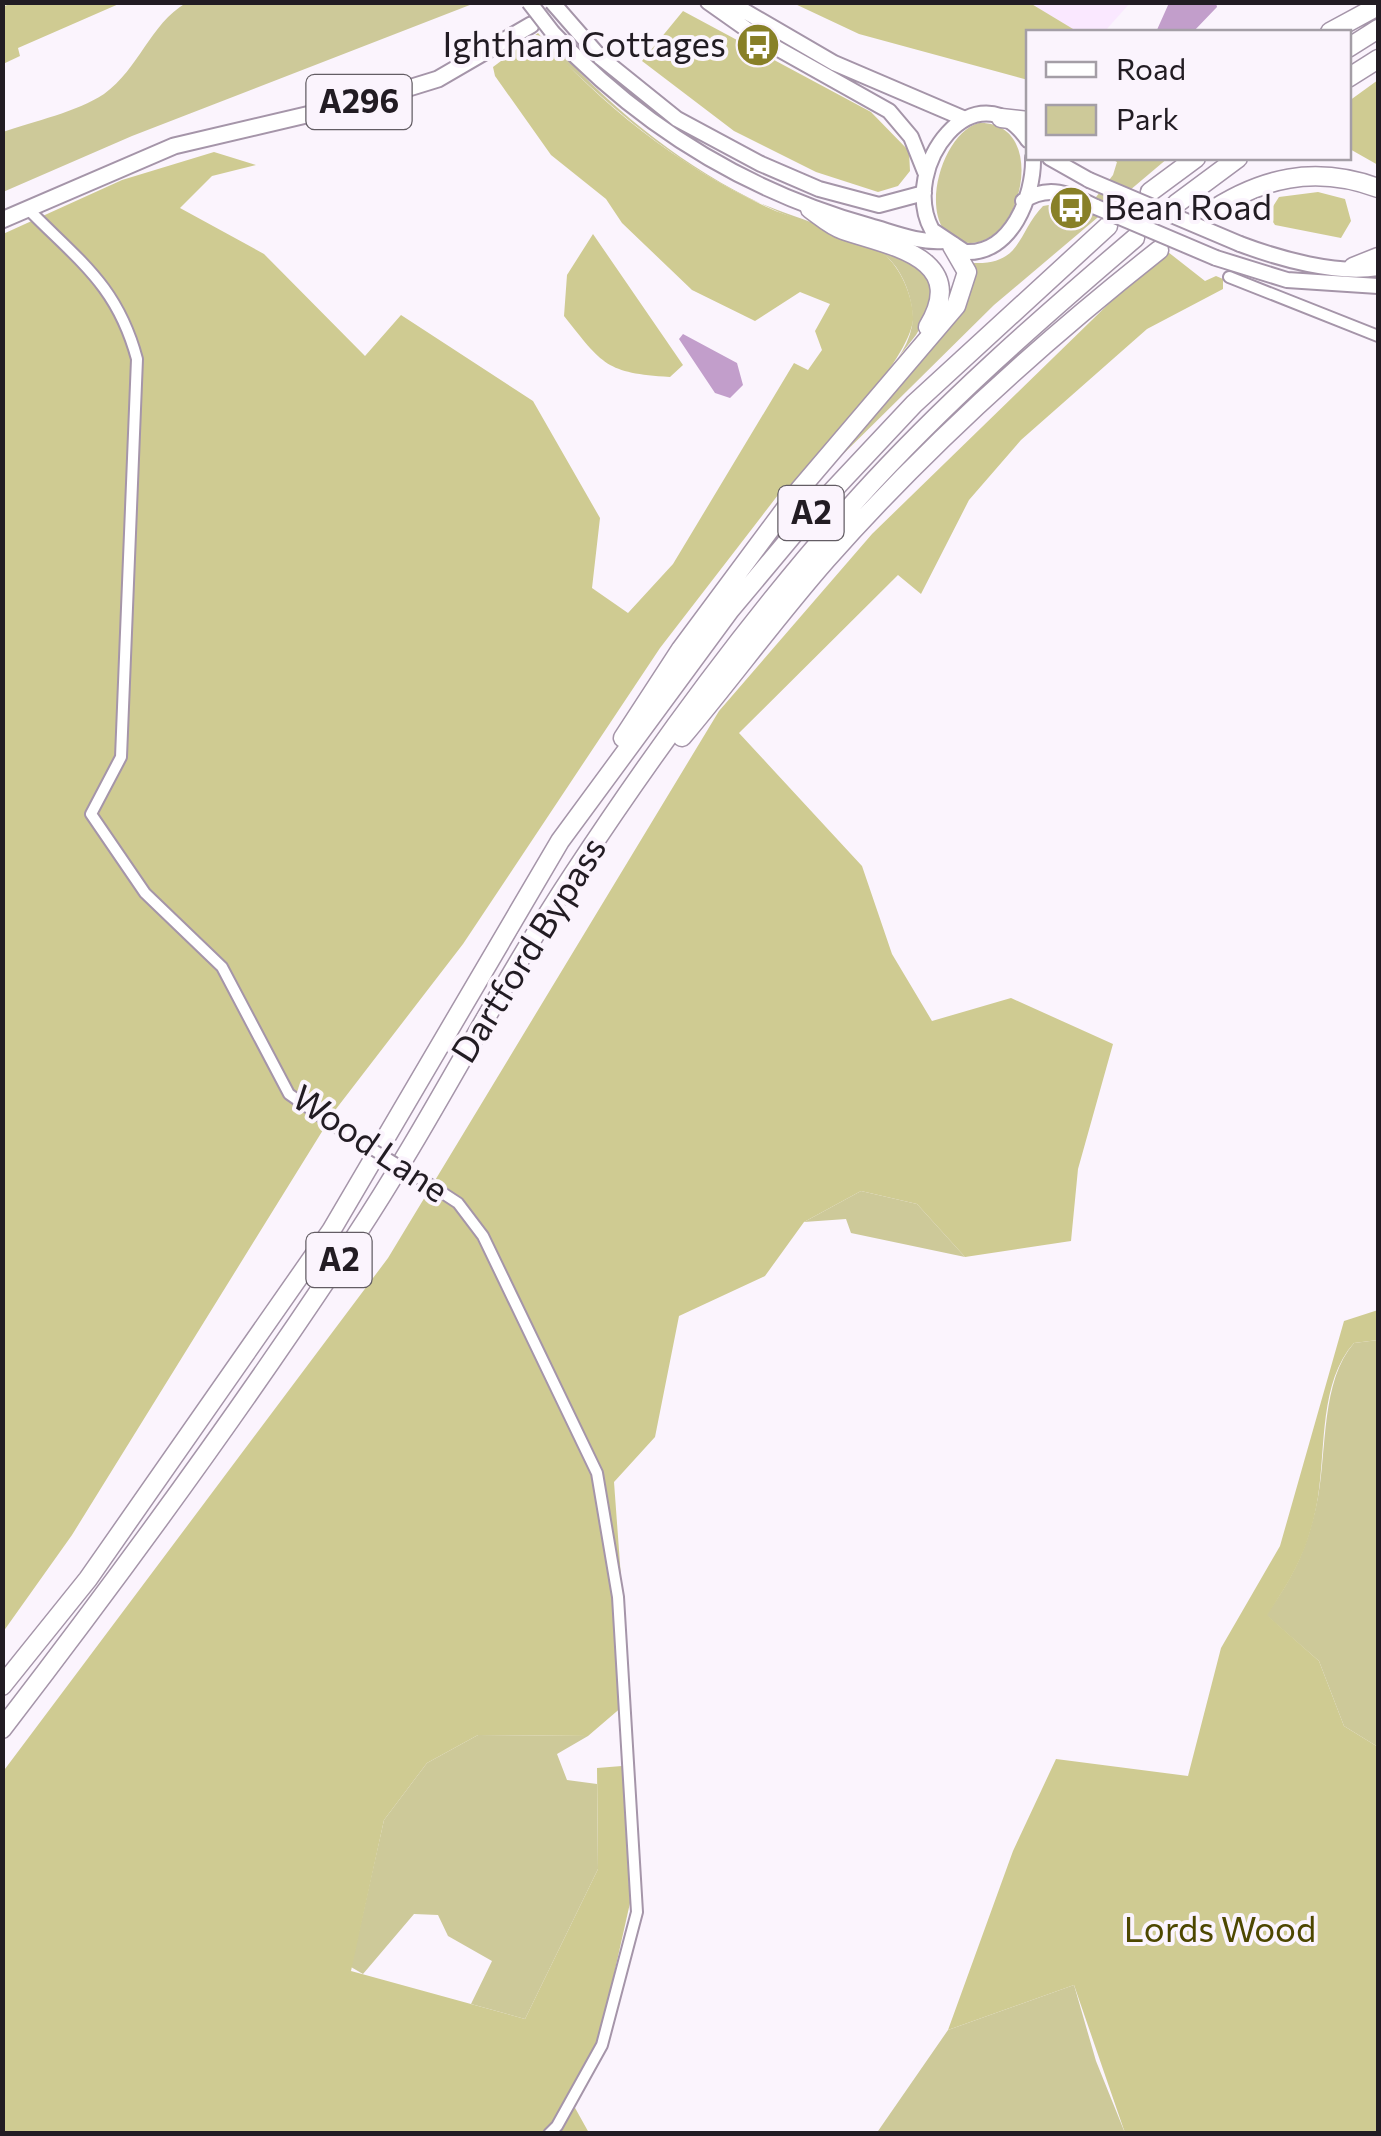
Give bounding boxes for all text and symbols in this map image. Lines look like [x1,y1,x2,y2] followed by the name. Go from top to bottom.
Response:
[443,21,726,64] place label: Ightham Cottages
[735,22,781,68] bus stop icon: Ightham Cottages
[1026,30,1351,160] legend
[1116,49,1186,86] text: Road
[306,75,412,129] road number: A296
[1116,99,1179,136] text: Park
[1104,184,1272,227] place label: Bean Road
[1048,185,1094,231] bus stop icon: Bean Road
[778,486,844,540] road number: A2
[440,828,613,1069] street label: Dartford Bypass
[285,1074,458,1210] street label: Wood Lane
[306,1233,372,1287] road number: A2
[1124,1906,1316,1949] park label: Lords Wood

